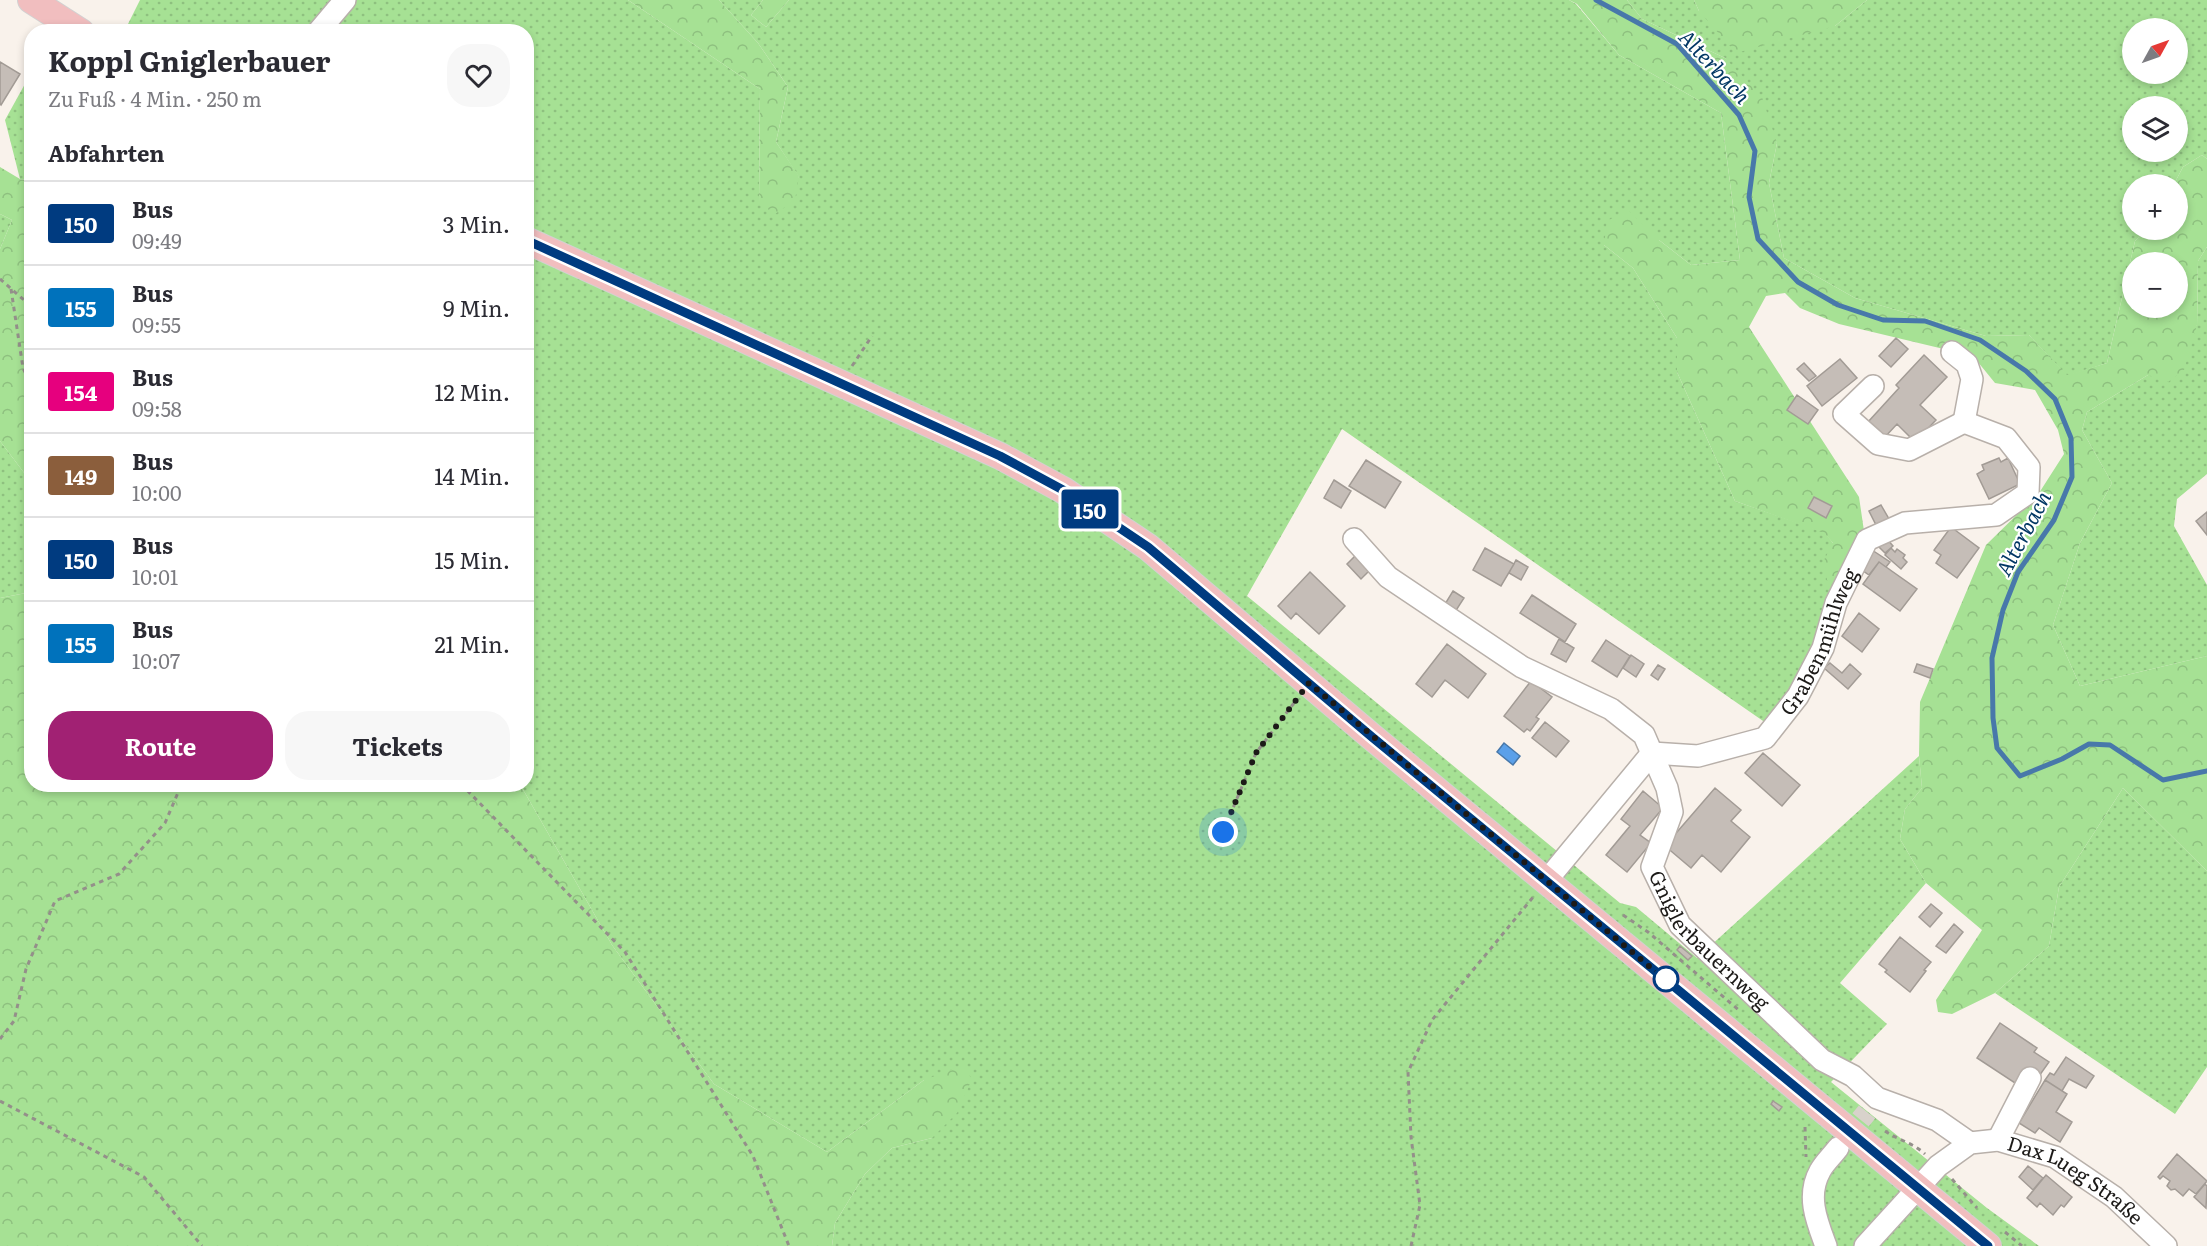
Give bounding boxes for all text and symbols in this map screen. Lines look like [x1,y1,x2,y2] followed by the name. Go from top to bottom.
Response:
[2122,18,2188,84] north arrow
[2122,18,2188,318] map controls
[1673,21,1759,110] water label: Alterbach
[48,39,331,81] text: Koppl Gniglerbauer
[447,44,510,107] button: heart
[48,83,262,113] text: Zu Fuß · 4 Min. · 250 m
[2122,96,2188,162] button: layers
[48,136,165,169] text: Abfahrten
[2122,174,2188,240] button: +
[132,192,173,225] text: Bus
[443,207,510,240] text: 3 Min.
[64,208,98,239] text: 150
[132,225,182,255] text: 09:49
[2122,252,2188,318] button: −
[132,276,173,309] text: Bus
[443,291,510,324] text: 9 Min.
[65,292,97,323] text: 155
[132,309,181,339] text: 09:55
[132,360,173,393] text: Bus
[434,375,510,408] text: 12 Min.
[65,376,97,407] text: 154
[132,393,182,423] text: 09:58
[132,444,173,477] text: Bus
[434,459,510,492] text: 14 Min.
[65,460,97,491] text: 149
[132,477,181,507] text: 10:00
[1986,484,2058,581] water label: Alterbach
[1056,490,1124,528] line badge: 150
[1073,494,1107,525] text: 150
[132,528,173,561] text: Bus
[434,543,510,576] text: 15 Min.
[64,544,98,575] text: 150
[132,561,178,591] text: 10:01
[1771,561,1864,721] street label: Grabenmühlweg
[132,612,173,645] text: Bus
[434,627,510,660] text: 21 Min.
[65,628,97,659] text: 155
[132,645,180,675] text: 10:07
[48,711,273,780] button: Route
[285,711,510,780] button: Tickets
[1208,817,1238,847] your location
[1643,865,1778,1017] street label: Gniglerbauernweg
[1653,966,1679,992] unlabelled marker
[2004,1127,2151,1231] street label: Dax Lueg Straße

